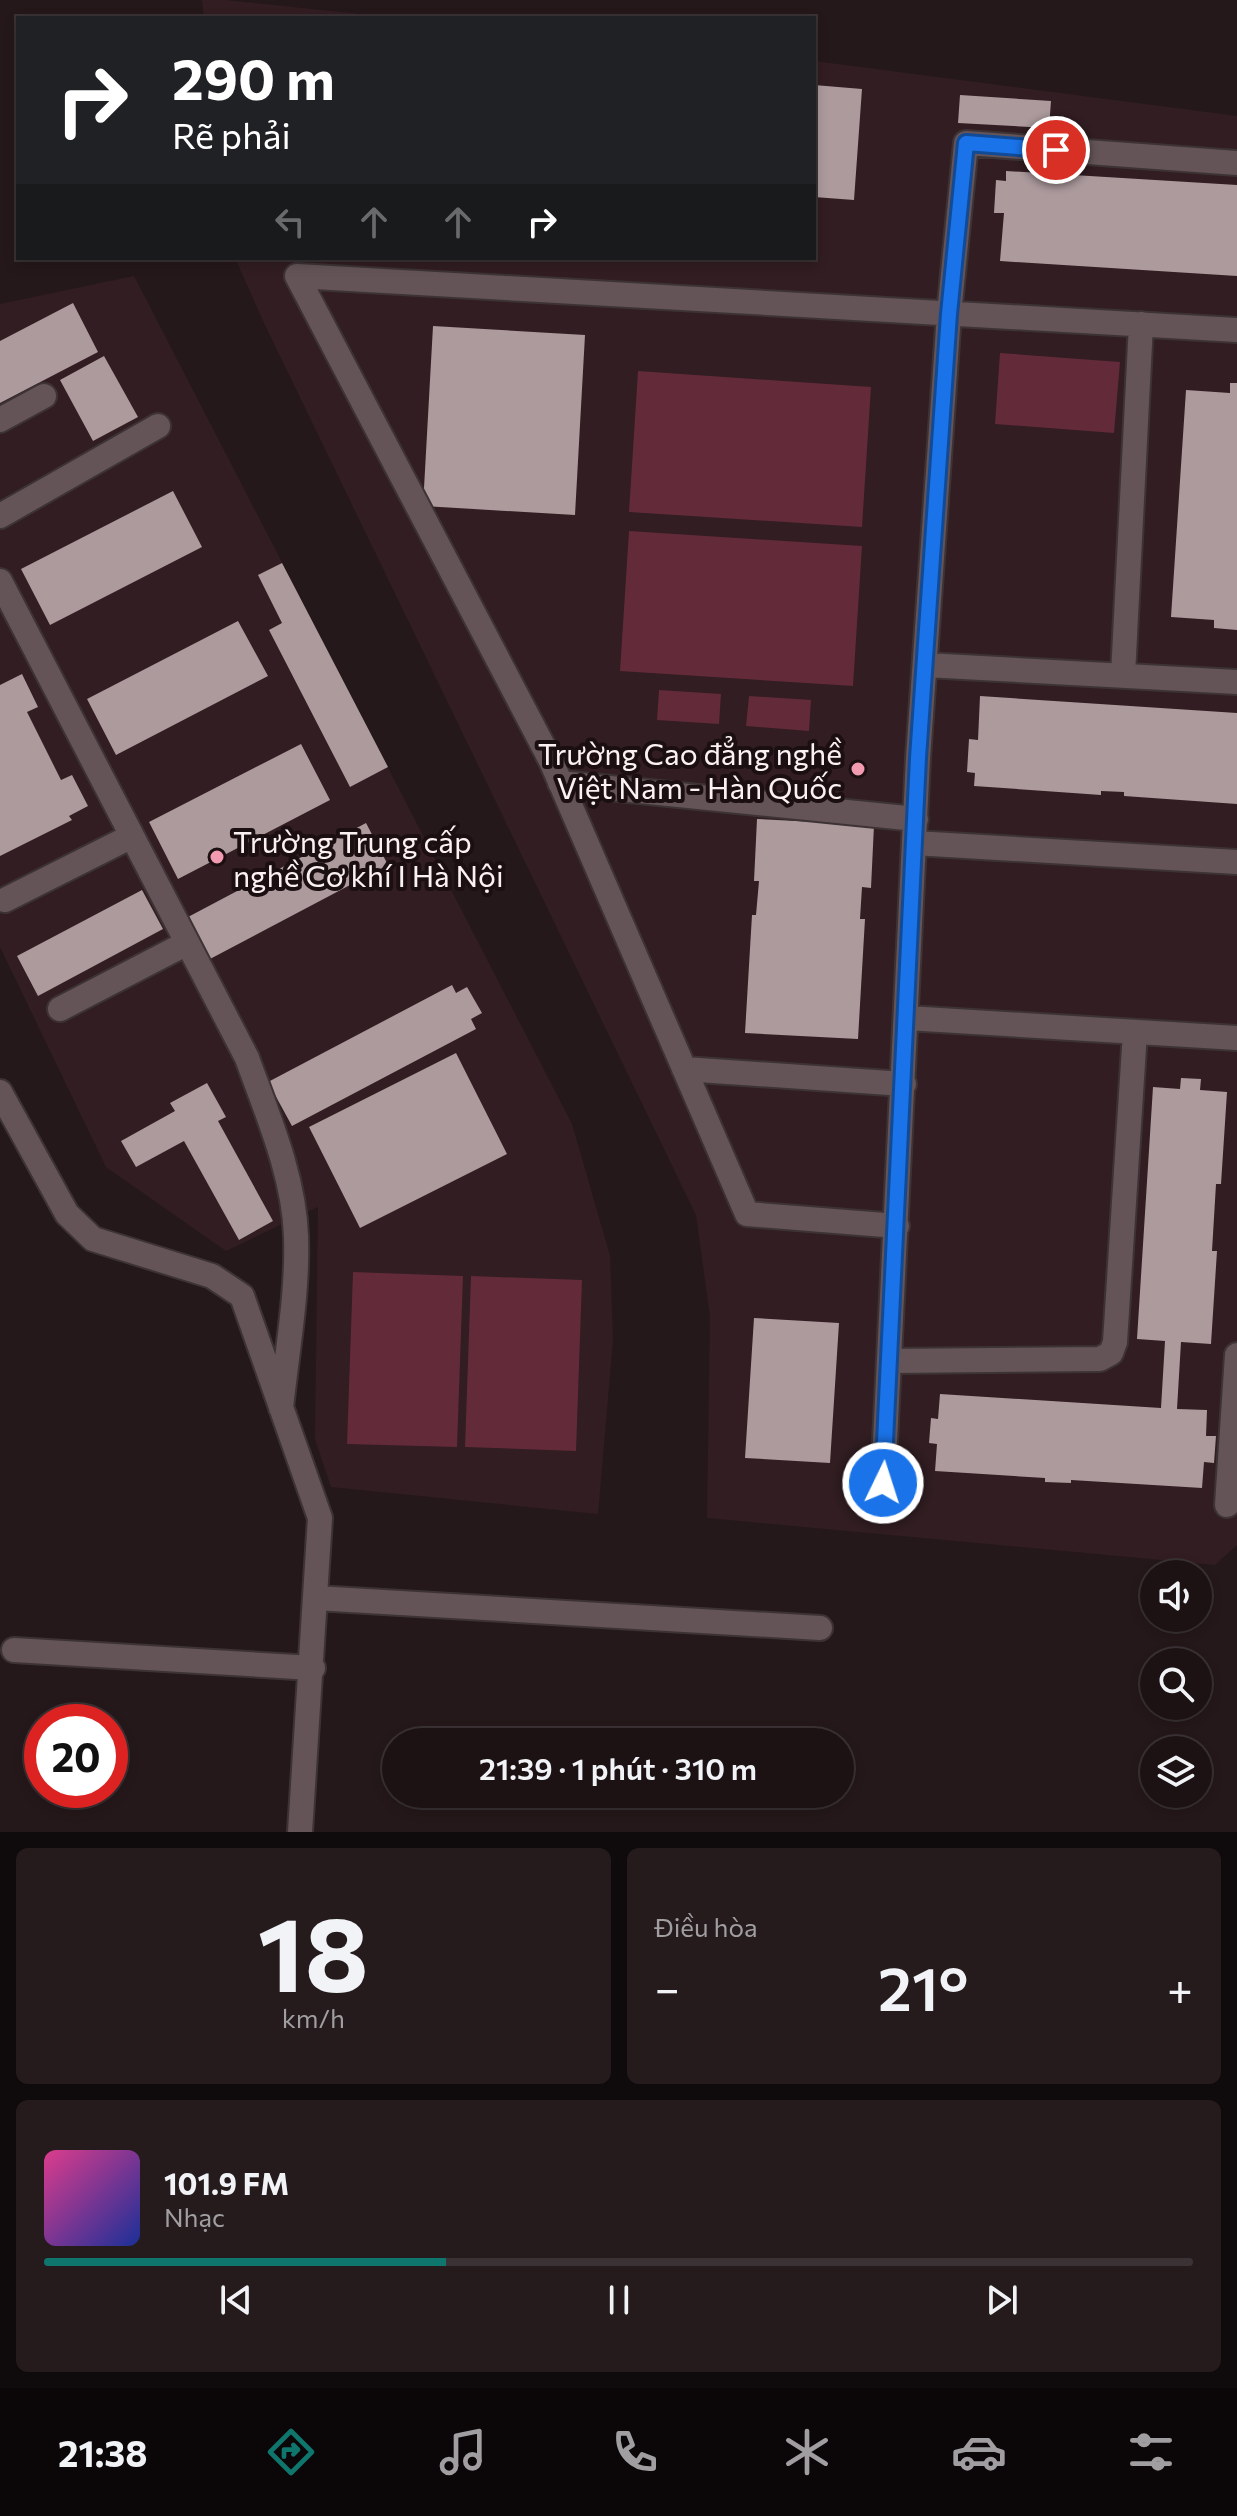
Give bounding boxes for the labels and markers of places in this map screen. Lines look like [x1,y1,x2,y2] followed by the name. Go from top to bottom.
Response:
[1022,116,1090,184] pin
[538,734,842,805] place label: Trường Cao đẳng nghề Việt Nam - Hàn Quốc
[849,760,867,778] marker: Trường Cao đẳng nghề Việt Nam - Hàn Quốc
[233,822,504,893] place label: Trường Trung cấp nghề Cơ khí I Hà Nội
[208,848,226,866] marker: Trường Trung cấp nghề Cơ khí I Hà Nội

